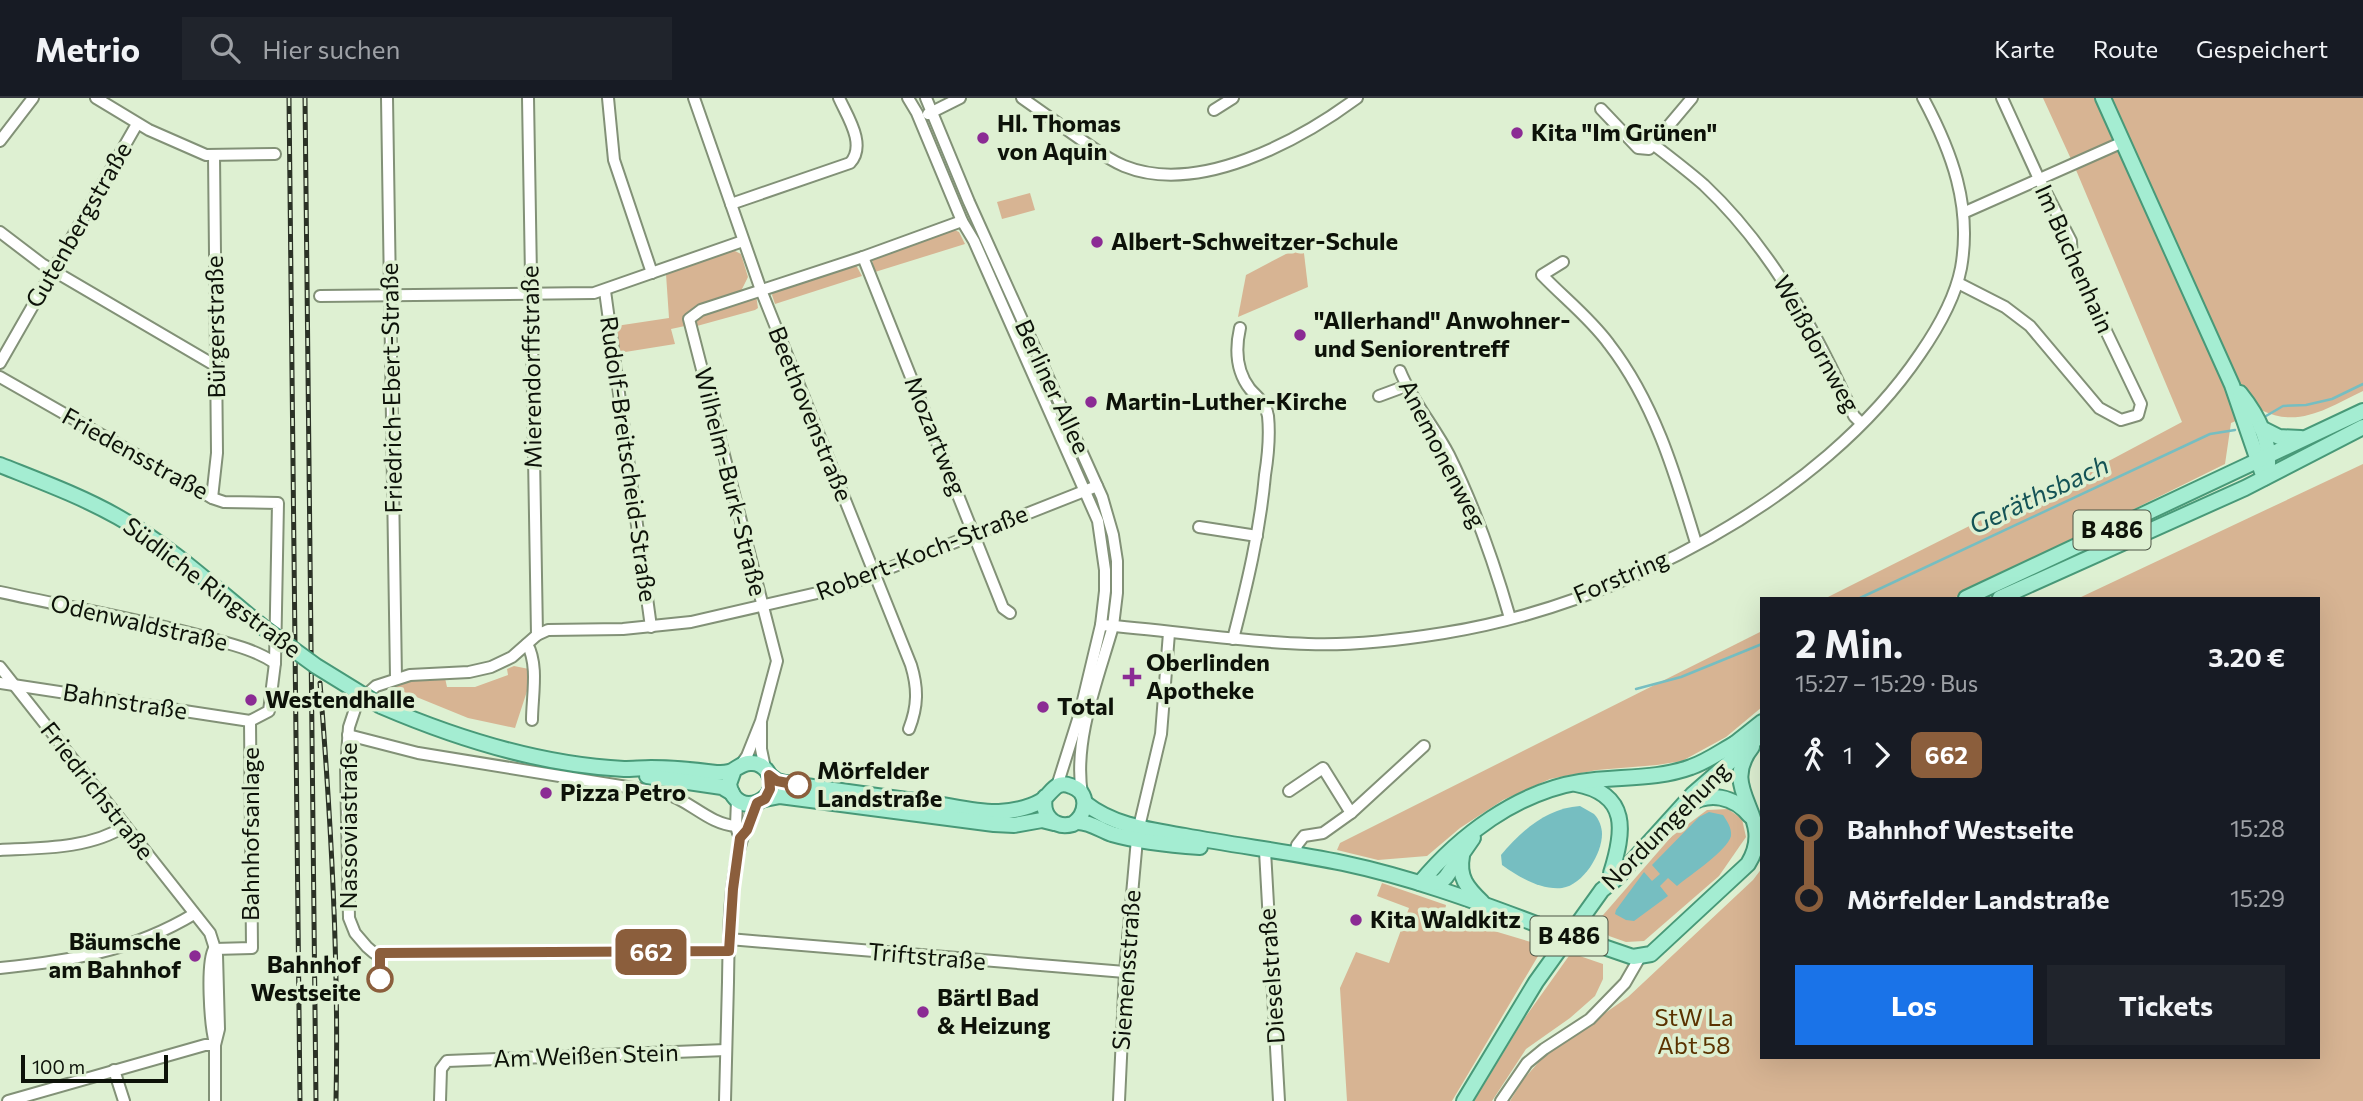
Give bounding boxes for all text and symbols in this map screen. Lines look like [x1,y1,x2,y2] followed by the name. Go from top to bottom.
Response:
[182,17,672,80] search box
[35,28,140,69] text: Metrio
[206,29,244,67] icon: search
[262,33,400,64] text: Hier suchen
[1994,34,2055,63] text: Karte
[2093,34,2158,63] text: Route
[2196,34,2328,63] text: Gespeichert
[997,108,1121,165] place label: Hl. Thomas von Aquin
[1531,117,1717,146] place label: Kita "Im Grünen"
[1509,125,1525,141] marker: Kita "Im Grünen"
[975,130,991,146] marker: Hl. Thomas von Aquin
[19,136,137,312] street label: Gutenbergstraße
[2030,180,2121,337] street label: Im Buchenhain
[1111,226,1398,255] place label: Albert-Schweitzer-Schule
[1089,234,1105,250] marker: Albert-Schweitzer-Schule
[199,255,230,399] street label: Bürgerstraße
[374,262,407,514] street label: Friedrich-Ebert-Straße
[514,265,547,469] street label: Mierendorffstraße
[1768,270,1867,417] street label: Weißdornweg
[1314,305,1570,362] place label: "Allerhand" Anwohner- und Seniorentreff
[595,314,664,604] street label: Rudolf-Breitscheid-Straße
[1010,315,1097,458] street label: Berliner Allee
[763,322,860,505] street label: Beethovenstraße
[1292,327,1308,343] marker: "Allerhand" Anwohner- und Seniorentreff
[689,364,774,599] street label: Wilhelm-Burk-Straße
[899,372,973,499] street label: Mozartweg
[1394,374,1493,532] street label: Anemonenweg
[1105,386,1347,415] place label: Martin-Luther-Kirche
[1083,394,1099,410] marker: Martin-Luther-Kirche
[58,401,214,505] street label: Friedensstraße
[1964,448,2113,539] water label: Geräthsbach
[812,498,1031,605] street label: Robert-Koch-Straße
[118,510,308,663] street label: Südliche Ringstraße
[2074,510,2150,550] road number: B 486
[1569,543,1672,608] street label: Forstring
[48,587,231,656] street label: Odenwaldstraße
[1795,619,1903,666] text: 2 Min.
[2208,641,2285,672] text: 3.20 €
[1146,647,1270,704] place label: Oberlinden Apotheke
[1124,669,1140,685] marker: Oberlinden Apotheke
[1795,669,1978,697] text: 15:27 – 15:29 · Bus
[61,676,189,725] street label: Bahnstraße
[265,684,415,713] place label: Westendhalle
[1057,691,1114,720] place label: Total
[243,692,259,708] marker: Westendhalle
[1035,699,1051,715] marker: Total
[35,715,161,865] street label: Friedrichstraße
[1795,736,1833,774] icon: walk
[1863,736,1901,774] icon: forward
[1925,740,1968,769] text: 662
[1843,741,1853,769] text: 1
[333,742,362,910] street label: Nassoviastraße
[235,747,264,921] street label: Bahnhofsanlage
[817,755,942,812] place label: Mörfelder Landstraße
[1595,755,1735,895] street label: Nordumgehung
[785,772,811,798] marker: Mörfelder Landstraße
[560,777,686,806] place label: Pizza Petro
[538,785,554,801] marker: Pizza Petro
[1847,813,2074,844] text: Bahnhof Westseite
[2230,814,2285,842] text: 15:28
[1847,883,2109,914] text: Mörfelder Landstraße
[2230,884,2285,912] text: 15:29
[1105,889,1146,1051] street label: Siemensstraße
[1370,904,1521,933] place label: Kita Waldkitz
[1251,907,1290,1045] street label: Dieselstraße
[1348,912,1364,928] marker: Kita Waldkitz
[1530,916,1608,956] road number: B 486
[49,926,181,983] place label: Bäumsche am Bahnhof
[611,929,691,975] line badge: 662
[867,936,987,975] street label: Triftstraße
[629,937,673,966] text: 662
[187,948,203,964] marker: Bäumsche am Bahnhof
[251,949,361,1006] place label: Bahnhof Westseite
[1795,965,2033,1045] button: Los
[2047,965,2285,1045] button: Tickets
[367,966,393,992] marker: Bahnhof Westseite
[937,982,1050,1039] place label: Bärtl Bad & Heizung
[1654,1002,1734,1059] park label: StW La Abt 58
[915,1004,931,1020] marker: Bärtl Bad & Heizung
[493,1037,679,1072] street label: Am Weißen Stein
[21,1052,168,1084] scale bar
[32,1055,85,1078] text: 100 m

